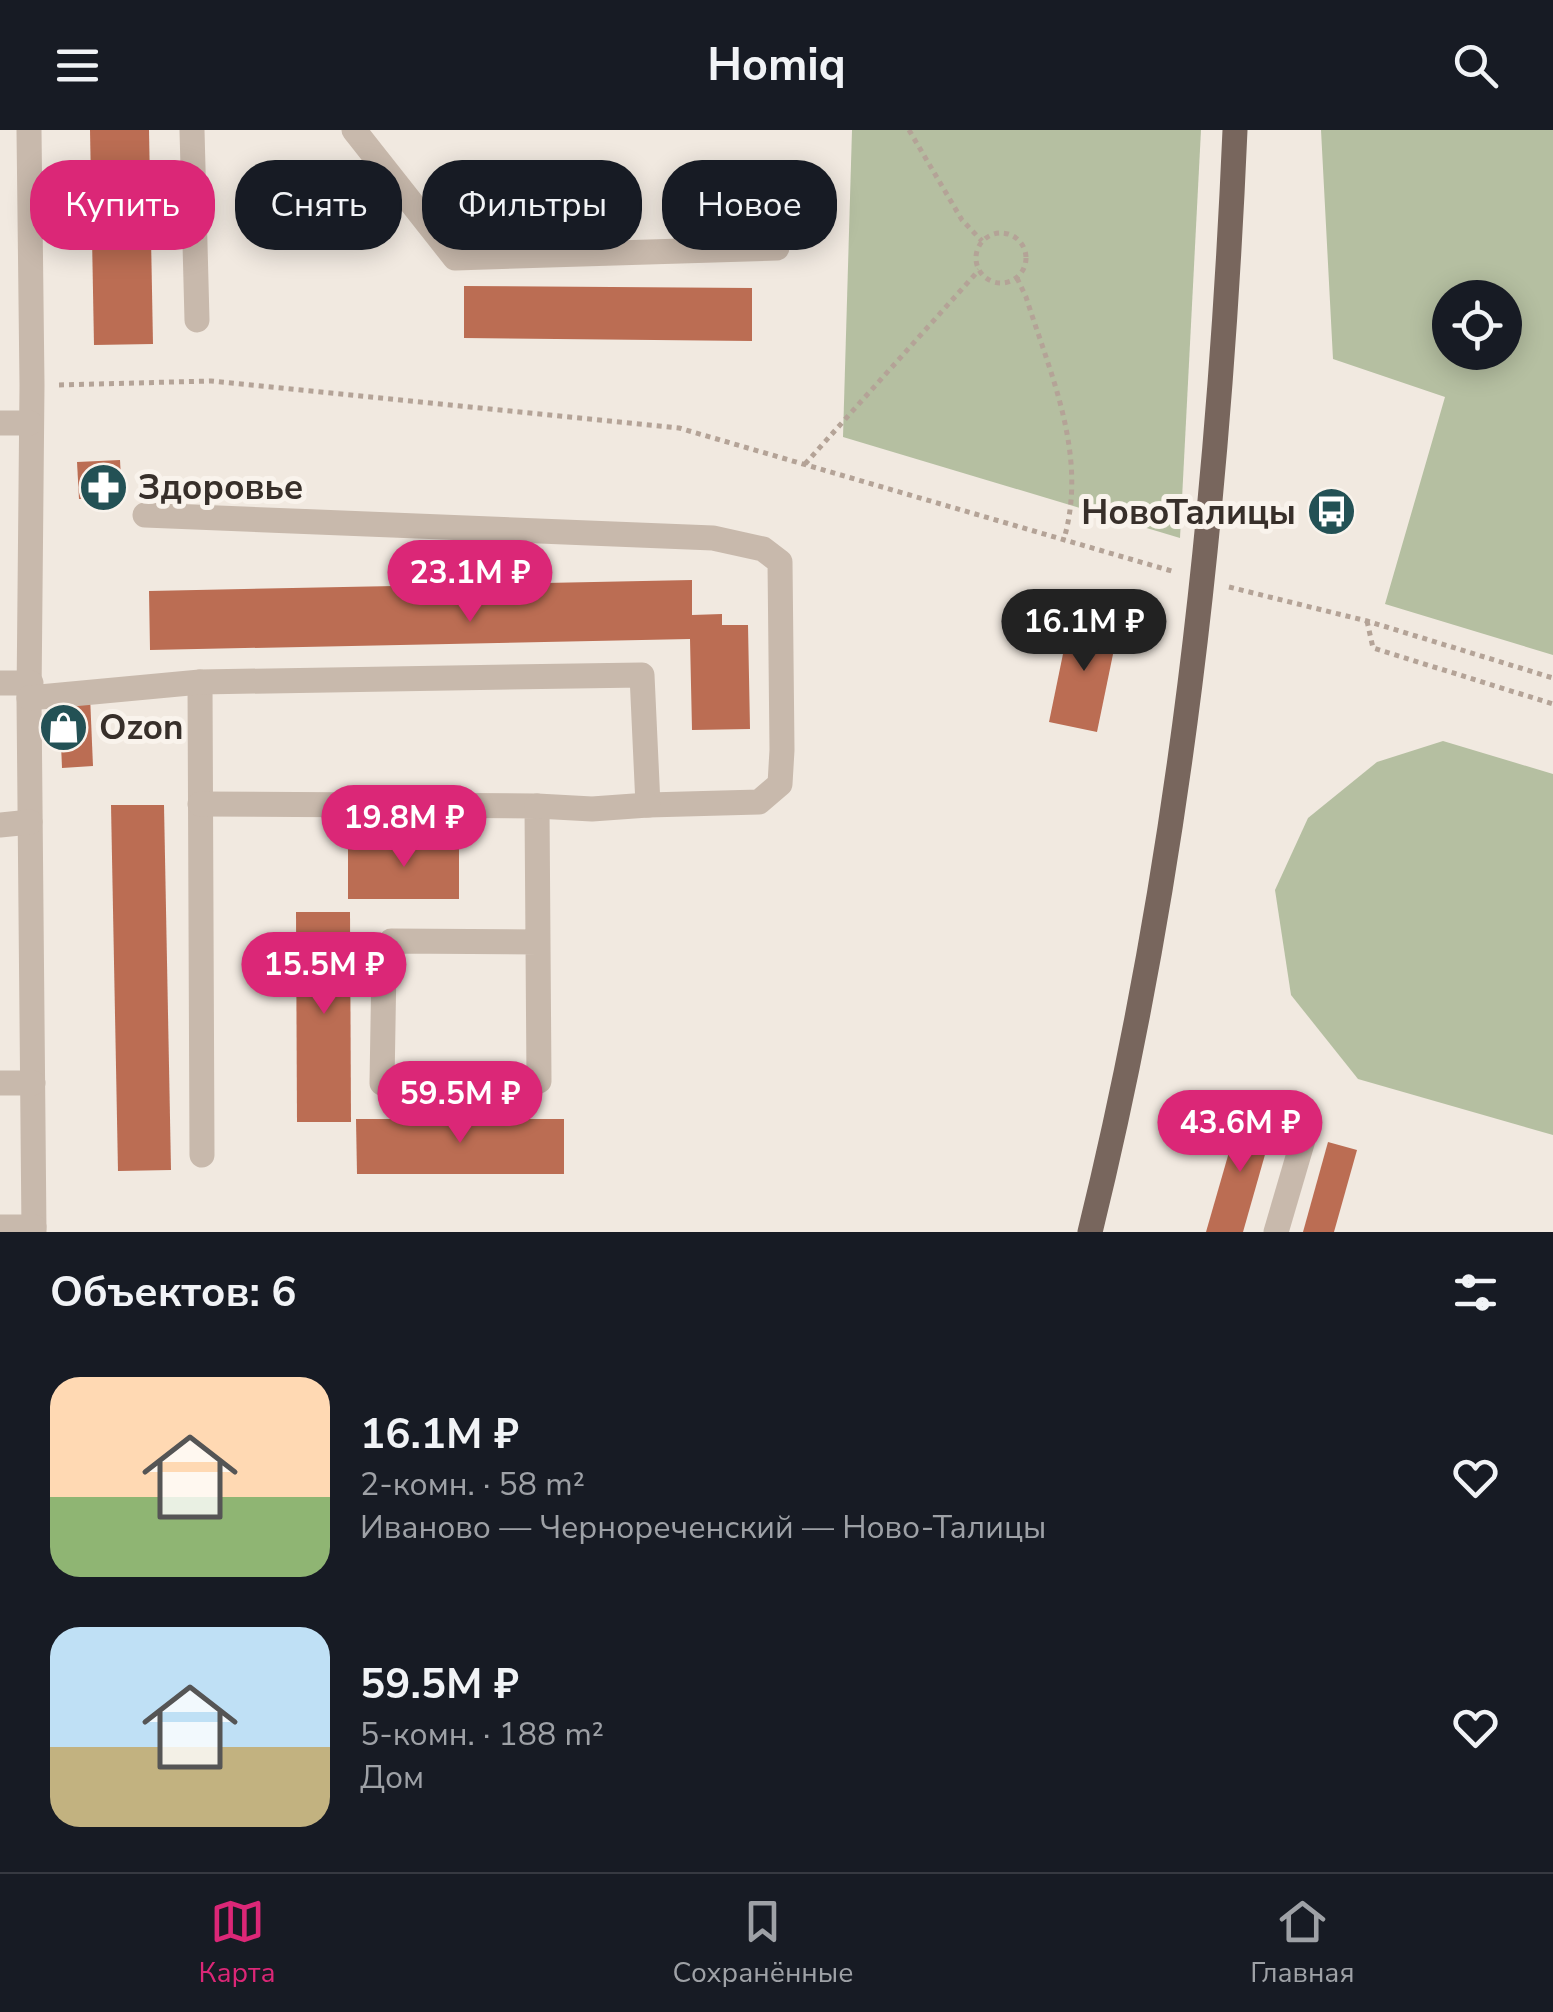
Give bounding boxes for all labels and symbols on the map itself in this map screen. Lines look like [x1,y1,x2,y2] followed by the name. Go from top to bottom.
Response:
[77,461,129,513] pharmacy icon: Здоровье
[138,464,303,511] place label: Здоровье
[1305,486,1357,538] bus stop icon: НовоТалицы
[1081,489,1296,536] place label: НовоТалицы
[378,540,562,625] pin: 23.1M ₽
[992,589,1176,674] pin: 16.1M ₽
[38,701,90,753] shop icon: Ozon
[99,704,183,751] place label: Ozon
[312,785,496,870] pin: 19.8M ₽
[232,932,416,1017] pin: 15.5M ₽
[368,1061,552,1146] pin: 59.5M ₽
[1148,1090,1332,1175] pin: 43.6M ₽

